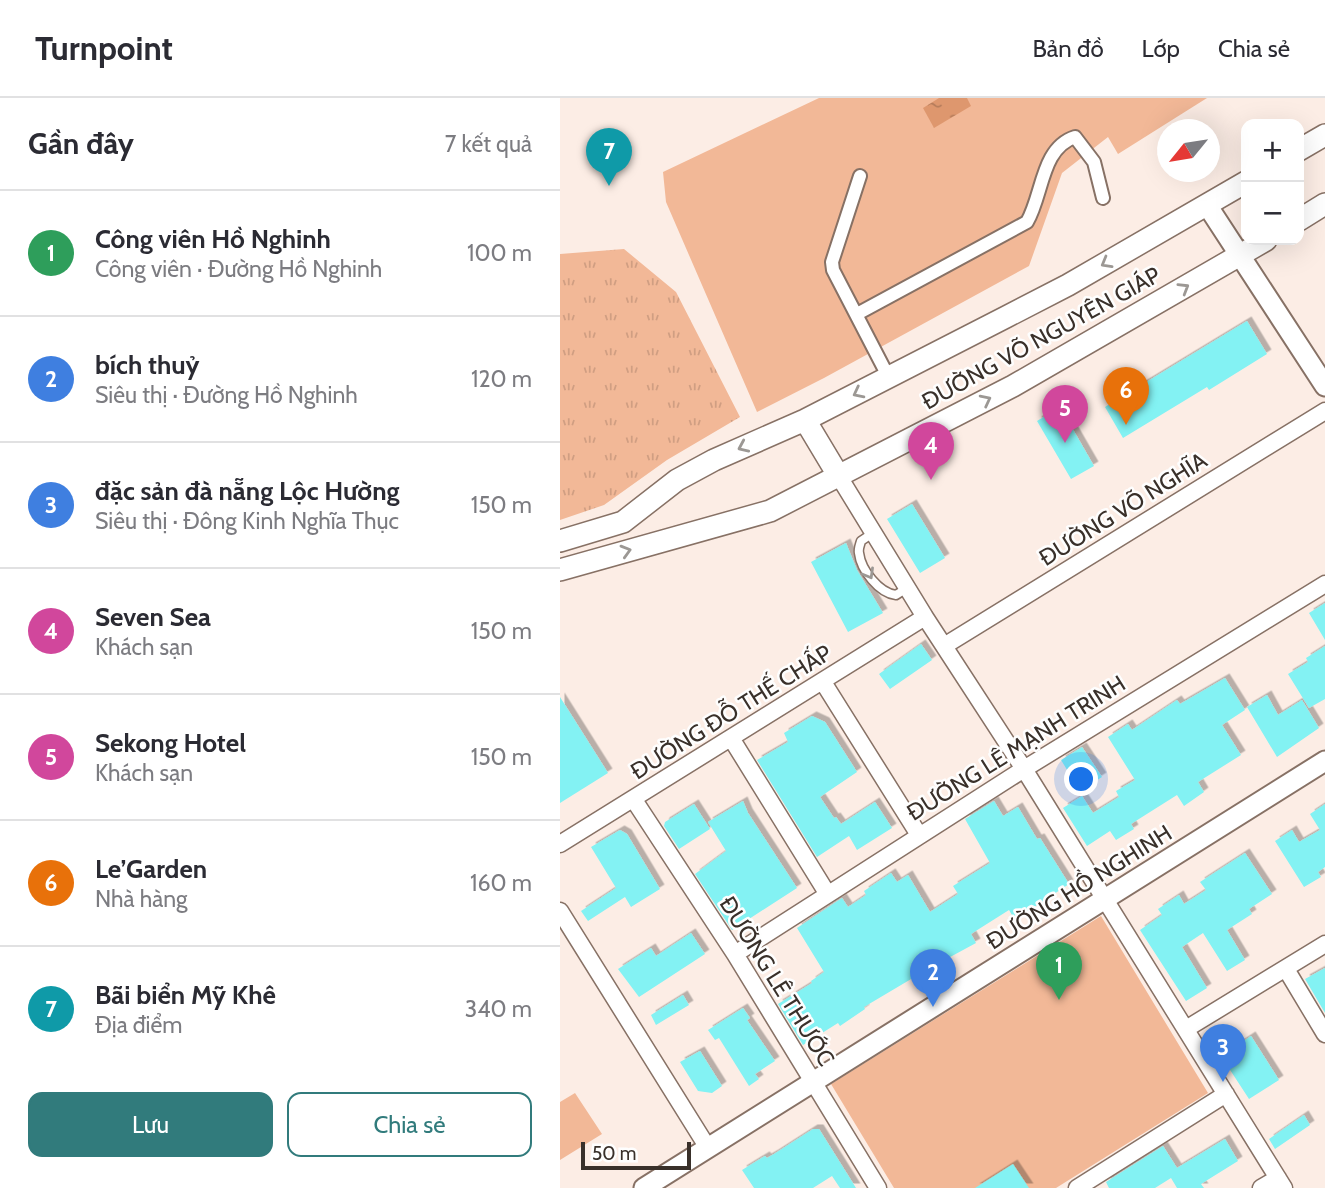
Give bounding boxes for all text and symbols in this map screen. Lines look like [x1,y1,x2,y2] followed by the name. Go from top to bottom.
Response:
[35,28,173,68] text: Turnpoint
[1032,34,1104,63] text: Bản đồ
[1142,34,1180,63] text: Lớp
[1218,34,1290,63] text: Chia sẻ
[1157,119,1220,182] north arrow
[1241,119,1304,245] map controls
[1241,119,1304,182] button: +
[28,125,134,162] text: Gần đây
[586,128,632,186] pin: 7
[445,130,532,158] text: 7 kết quả
[1241,182,1304,245] button: −
[95,223,331,255] text: Công viên Hồ Nghinh
[47,239,55,267] text: 1
[467,239,532,267] text: 100 m
[95,255,382,283] text: Công viên · Đường Hồ Nghinh
[1100,255,1113,268] one-way arrow
[916,260,1165,415] street label: ĐƯỜNG VÕ NGUYÊN GIÁP
[1177,284,1190,297] one-way arrow
[95,349,200,381] text: bích thuỷ
[45,365,57,393] text: 2
[471,365,532,393] text: 120 m
[1103,367,1149,425] pin: 6
[95,381,358,409] text: Siêu thị · Đường Hồ Nghinh
[853,385,866,399] one-way arrow
[1042,385,1088,443] pin: 5
[979,394,991,408] one-way arrow
[908,422,954,480] pin: 4
[737,439,750,453] one-way arrow
[1033,445,1212,572] street label: ĐƯỜNG VÕ NGHĨA
[95,475,400,507] text: đặc sản đà nẵng Lộc Hường
[45,491,57,519] text: 3
[471,491,532,519] text: 150 m
[95,507,399,535] text: Siêu thị · Đông Kinh Nghĩa Thục
[619,545,631,560] one-way arrow
[861,566,874,579] one-way arrow
[95,601,211,633] text: Seven Sea
[44,617,58,645] text: 4
[471,617,532,645] text: 150 m
[95,633,193,661] text: Khách sạn
[623,635,837,785] street label: ĐƯỜNG ĐỖ THẾ CHẤP
[901,668,1130,827] street label: ĐƯỜNG LÊ MẠNH TRINH
[95,727,246,759] text: Sekong Hotel
[45,743,57,771] text: 5
[471,743,532,771] text: 150 m
[95,759,193,787] text: Khách sạn
[1064,762,1098,796] your location
[980,816,1177,955] street label: ĐƯỜNG HỒ NGHINH
[95,853,207,885] text: Le’Garden
[45,869,57,897] text: 6
[470,869,532,897] text: 160 m
[95,885,187,913] text: Nhà hàng
[714,891,841,1071] street label: ĐƯỜNG LÊ THƯỚC
[1036,942,1082,1000] pin: 1
[910,949,956,1007] pin: 2
[95,979,276,1011] text: Bãi biển Mỹ Khê
[45,995,57,1023] text: 7
[465,995,532,1023] text: 340 m
[95,1011,182,1039] text: Địa điểm
[1200,1024,1246,1082] pin: 3
[28,1092,273,1157] button: Lưu
[287,1092,532,1157] button: Chia sẻ
[581,1139,691,1171] scale bar
[592,1142,636,1165] text: 50 m

